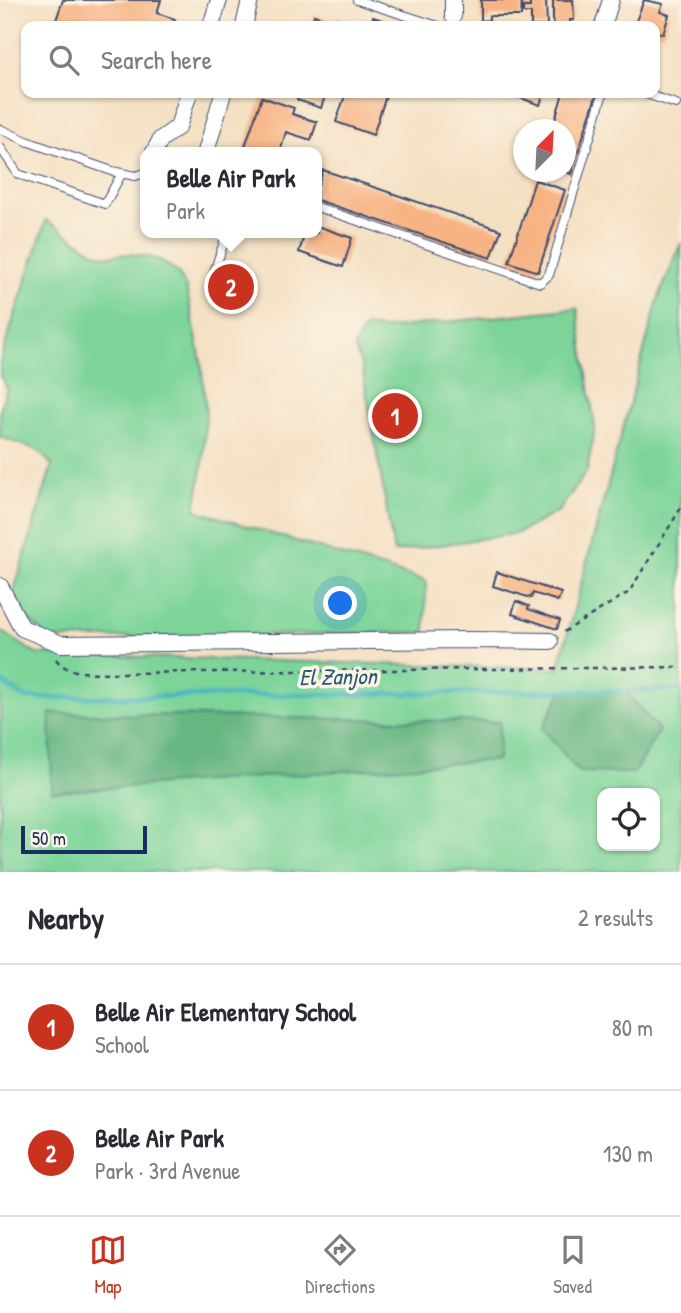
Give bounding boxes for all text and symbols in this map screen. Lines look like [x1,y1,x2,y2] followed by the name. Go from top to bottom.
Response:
[21,21,660,98] search box
[45,41,83,79] icon: search
[101,42,212,77] text: Search here
[513,119,576,182] north arrow
[140,147,322,238] popup
[166,160,296,195] text: Belle Air Park
[166,195,205,226] text: Park
[208,261,254,313] pin: 2
[372,390,418,442] pin: 1
[323,586,357,620] your location
[299,660,379,692] water label: El Zanjon
[597,788,660,851] map controls
[597,788,660,851] button: locate
[21,823,147,855] scale bar
[32,825,66,851] text: 50 m
[28,898,104,938] text: Nearby
[578,902,653,933] text: 2 results
[95,994,356,1029] text: Belle Air Elementary School
[47,1012,55,1043] text: 1
[612,1012,653,1043] text: 80 m
[95,1029,149,1060] text: School
[95,1120,224,1155] text: Belle Air Park
[46,1138,56,1169] text: 2
[603,1138,653,1169] text: 130 m
[95,1155,240,1186] text: Park · 3rd Avenue
[89,1231,127,1299] tab: Map
[305,1231,375,1299] tab: Directions
[553,1231,592,1299] tab: Saved

